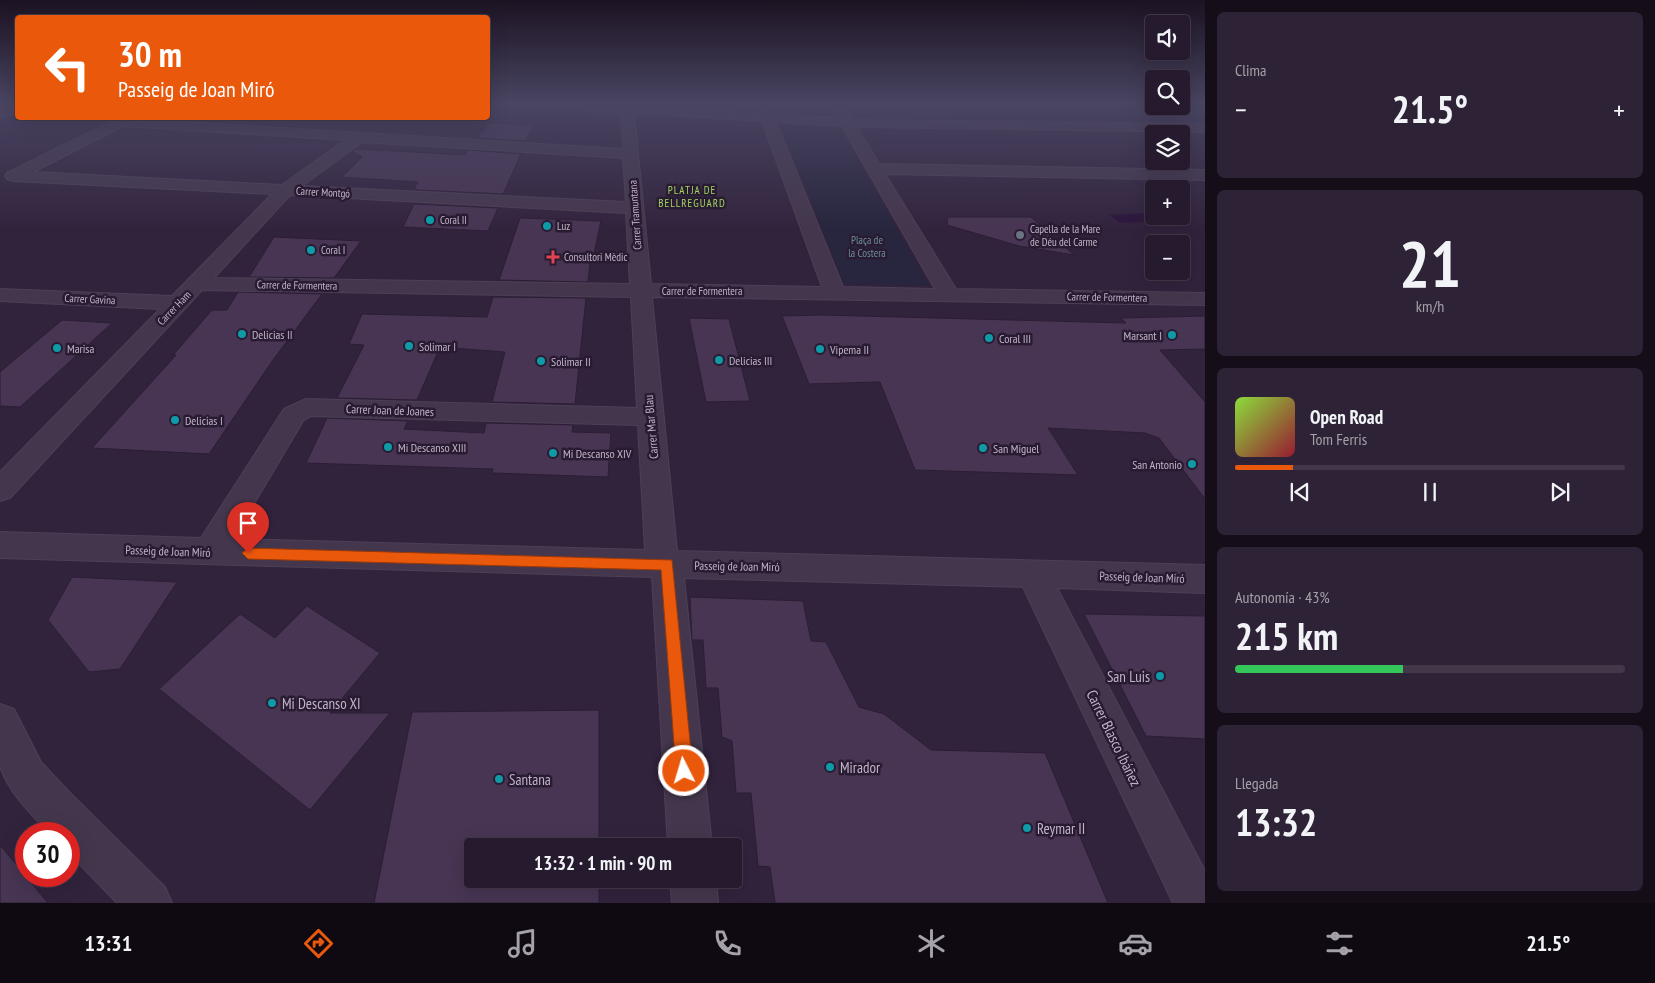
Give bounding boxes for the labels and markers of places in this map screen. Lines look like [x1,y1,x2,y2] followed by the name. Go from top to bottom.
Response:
[440,213,467,227] place label: Coral II
[424,214,436,226] marker: Coral II
[557,219,570,233] place label: Luz
[541,220,553,232] marker: Luz
[1030,222,1101,249] place label: Capella de la Mare de Déu del Carme
[1014,229,1026,241] marker: Capella de la Mare de Déu del Carme
[321,243,345,257] place label: Coral I
[305,244,317,256] marker: Coral I
[546,250,560,264] marker: Consultori Mèdic
[564,250,627,264] place label: Consultori Mèdic
[252,327,293,342] place label: Delicias II
[236,328,248,340] marker: Delicias II
[1124,328,1162,343] place label: Marsant I
[1166,329,1178,341] marker: Marsant I
[999,331,1031,346] place label: Coral III
[983,332,995,344] marker: Coral III
[419,339,456,354] place label: Solimar I
[403,340,415,352] marker: Solimar I
[67,341,94,356] place label: Marisa
[51,342,63,354] marker: Marisa
[829,342,869,357] place label: Vipema II
[814,343,826,355] marker: Vipema II
[729,353,772,368] place label: Delicias III
[551,354,591,369] place label: Solimar II
[713,354,725,366] marker: Delicias III
[535,355,547,367] marker: Solimar II
[185,413,223,428] place label: Delicias I
[169,414,181,426] marker: Delicias I
[398,440,466,455] place label: Mi Descanso XIII
[382,441,394,453] marker: Mi Descanso XIII
[993,441,1039,456] place label: San Miguel
[977,442,989,454] marker: San Miguel
[563,446,632,461] place label: Mi Descanso XIV
[547,447,559,459] marker: Mi Descanso XIV
[1132,457,1182,472] place label: San Antonio
[1186,458,1198,470] marker: San Antonio
[227,502,269,553] pin
[1107,667,1150,686] place label: San Luis
[1154,670,1166,682] marker: San Luis
[282,694,360,713] place label: Mi Descanso XI
[266,697,278,709] marker: Mi Descanso XI
[840,758,881,777] place label: Mirador
[824,761,836,773] marker: Mirador
[509,770,551,789] place label: Santana
[493,773,505,785] marker: Santana
[1037,819,1085,838] place label: Reymar II
[1021,822,1033,834] marker: Reymar II

